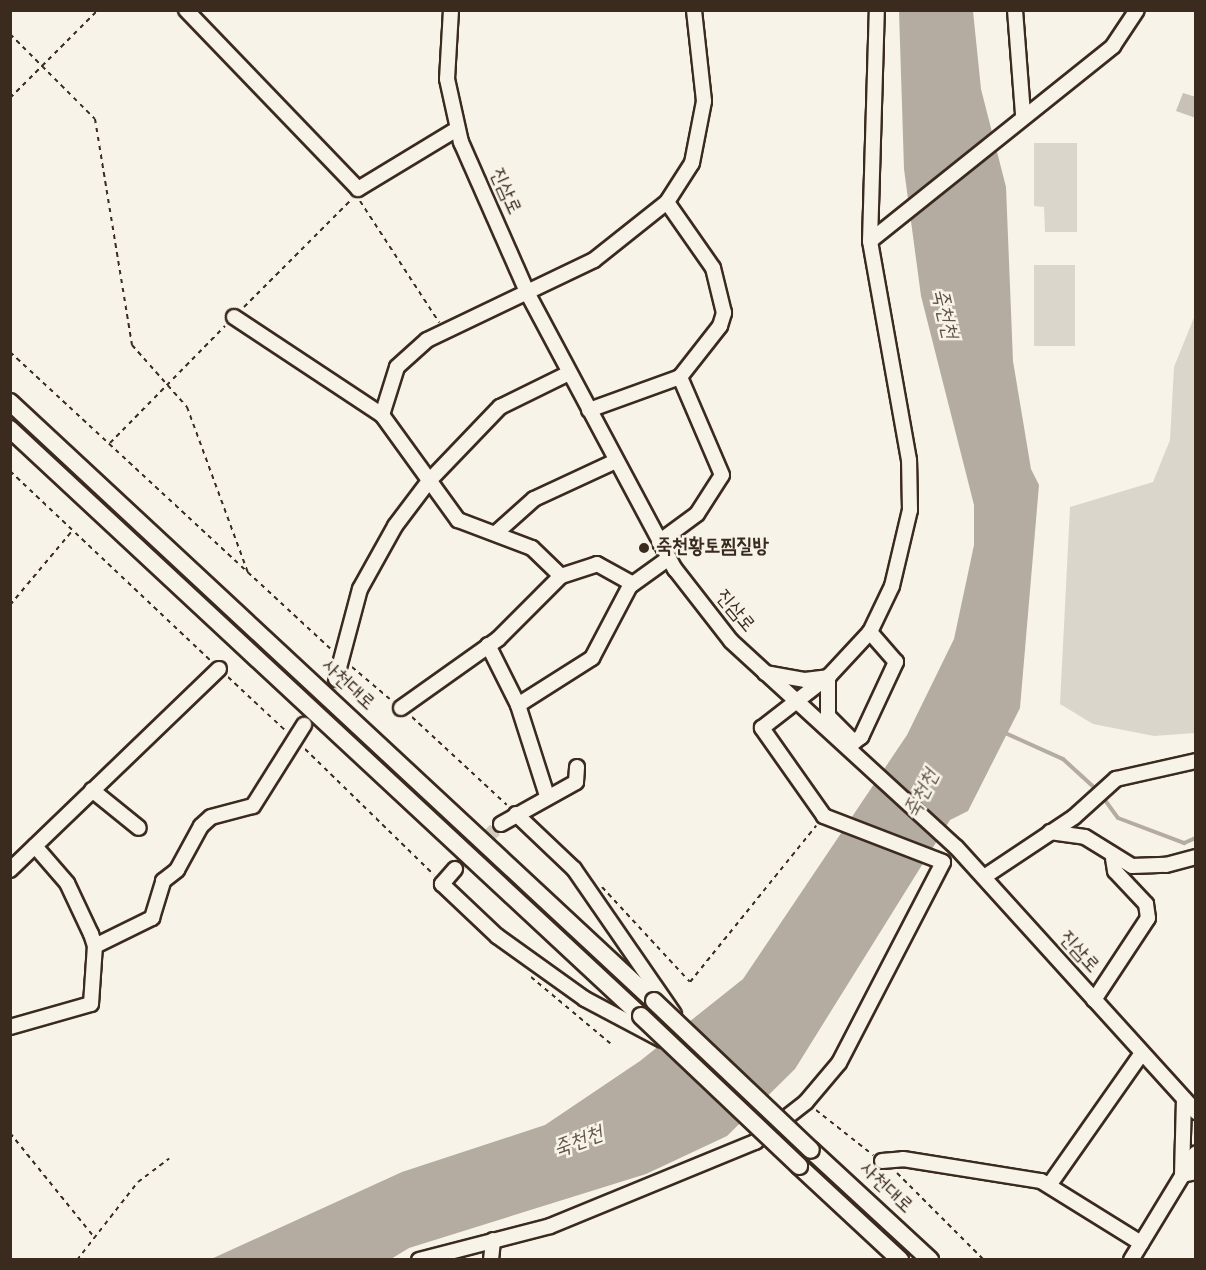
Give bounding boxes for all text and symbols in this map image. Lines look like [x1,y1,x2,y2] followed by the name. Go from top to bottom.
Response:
[483,165,525,219] street label: 진삼로
[924,286,960,342] water label: 죽천천
[656,536,769,560] place label: 죽천황토찜질방
[637,541,651,555] marker: 죽천황토찜질방
[709,586,759,638] street label: 진삼로
[315,655,379,717] street label: 사천대로
[901,767,947,823] water label: 죽천천
[1053,927,1103,979] street label: 진삼로
[551,1123,607,1165] water label: 죽천천
[853,1158,917,1220] street label: 사천대로

